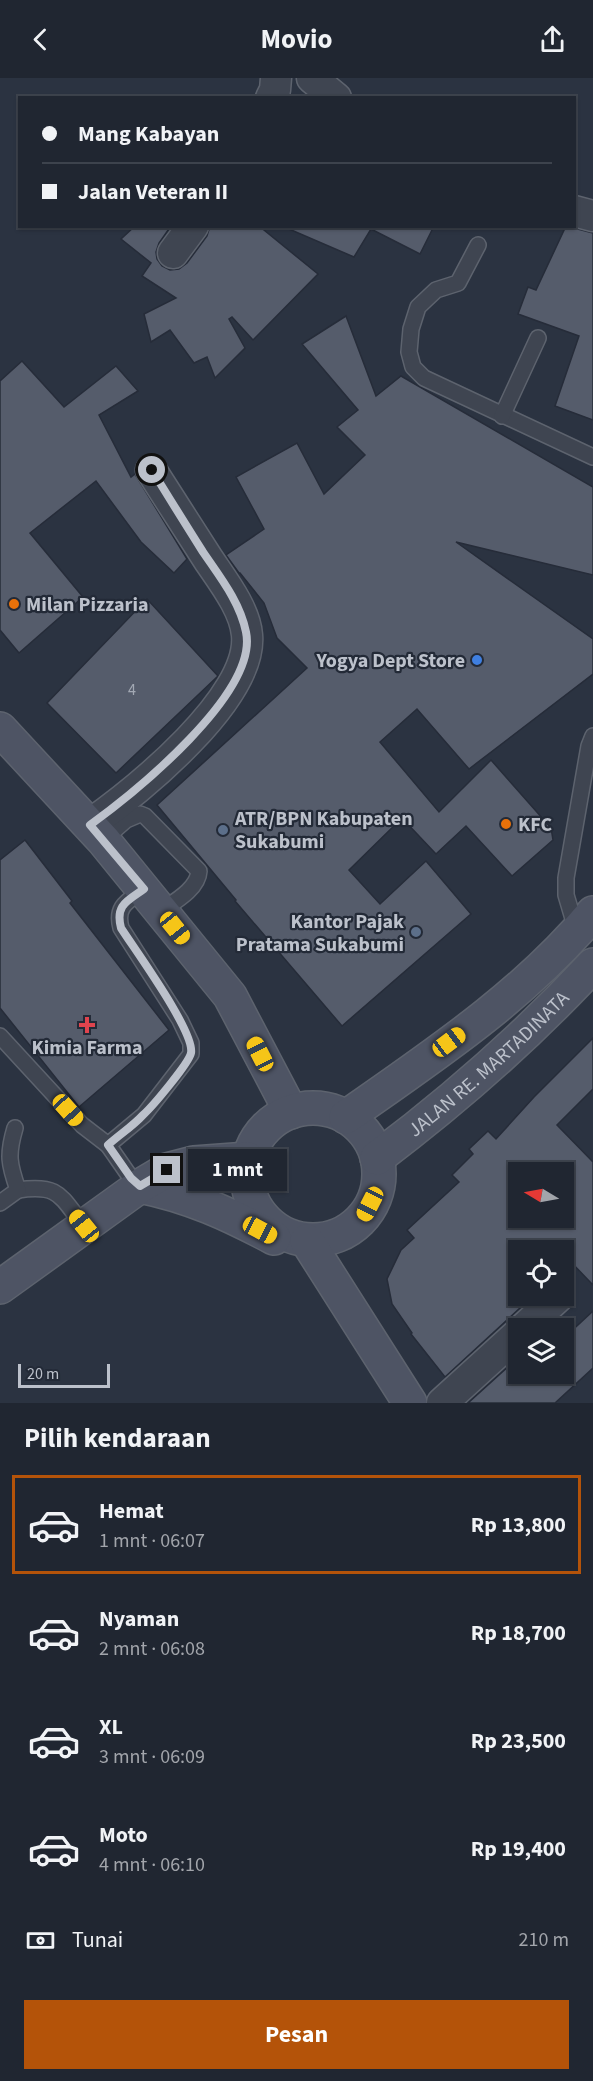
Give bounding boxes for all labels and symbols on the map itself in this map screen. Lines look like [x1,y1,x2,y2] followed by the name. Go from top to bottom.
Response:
[138,456,165,483] route start
[26,591,149,619] place label: Milan Pizzaria
[7,597,21,611] marker: Milan Pizzaria
[315,647,465,675] place label: Yogya Dept Store
[470,653,484,667] marker: Yogya Dept Store
[128,679,136,701] house number: 4
[234,805,413,856] place label: ATR/BPN Kabupaten Sukabumi
[518,811,553,839] place label: KFC
[499,817,513,831] marker: KFC
[216,823,230,837] marker: ATR/BPN Kabupaten Sukabumi
[157,908,193,948] car
[236,908,404,959] place label: Kantor Pajak Pratama Sukabumi
[409,925,423,939] marker: Kantor Pajak Pratama Sukabumi
[402,985,576,1144] street label: JALAN RE. MARTADINATA
[80,1018,94,1032] marker: Kimia Farma
[429,1024,469,1060] car
[32,1034,142,1062] place label: Kimia Farma
[244,1034,276,1074] car
[49,1091,87,1129] car
[188,1149,287,1191] callout: 1 mnt
[153,1156,180,1183] route end
[508,1162,574,1228] north arrow
[354,1184,386,1224] car
[66,1206,102,1246] car
[240,1214,280,1246] car
[18,1361,110,1388] scale bar

